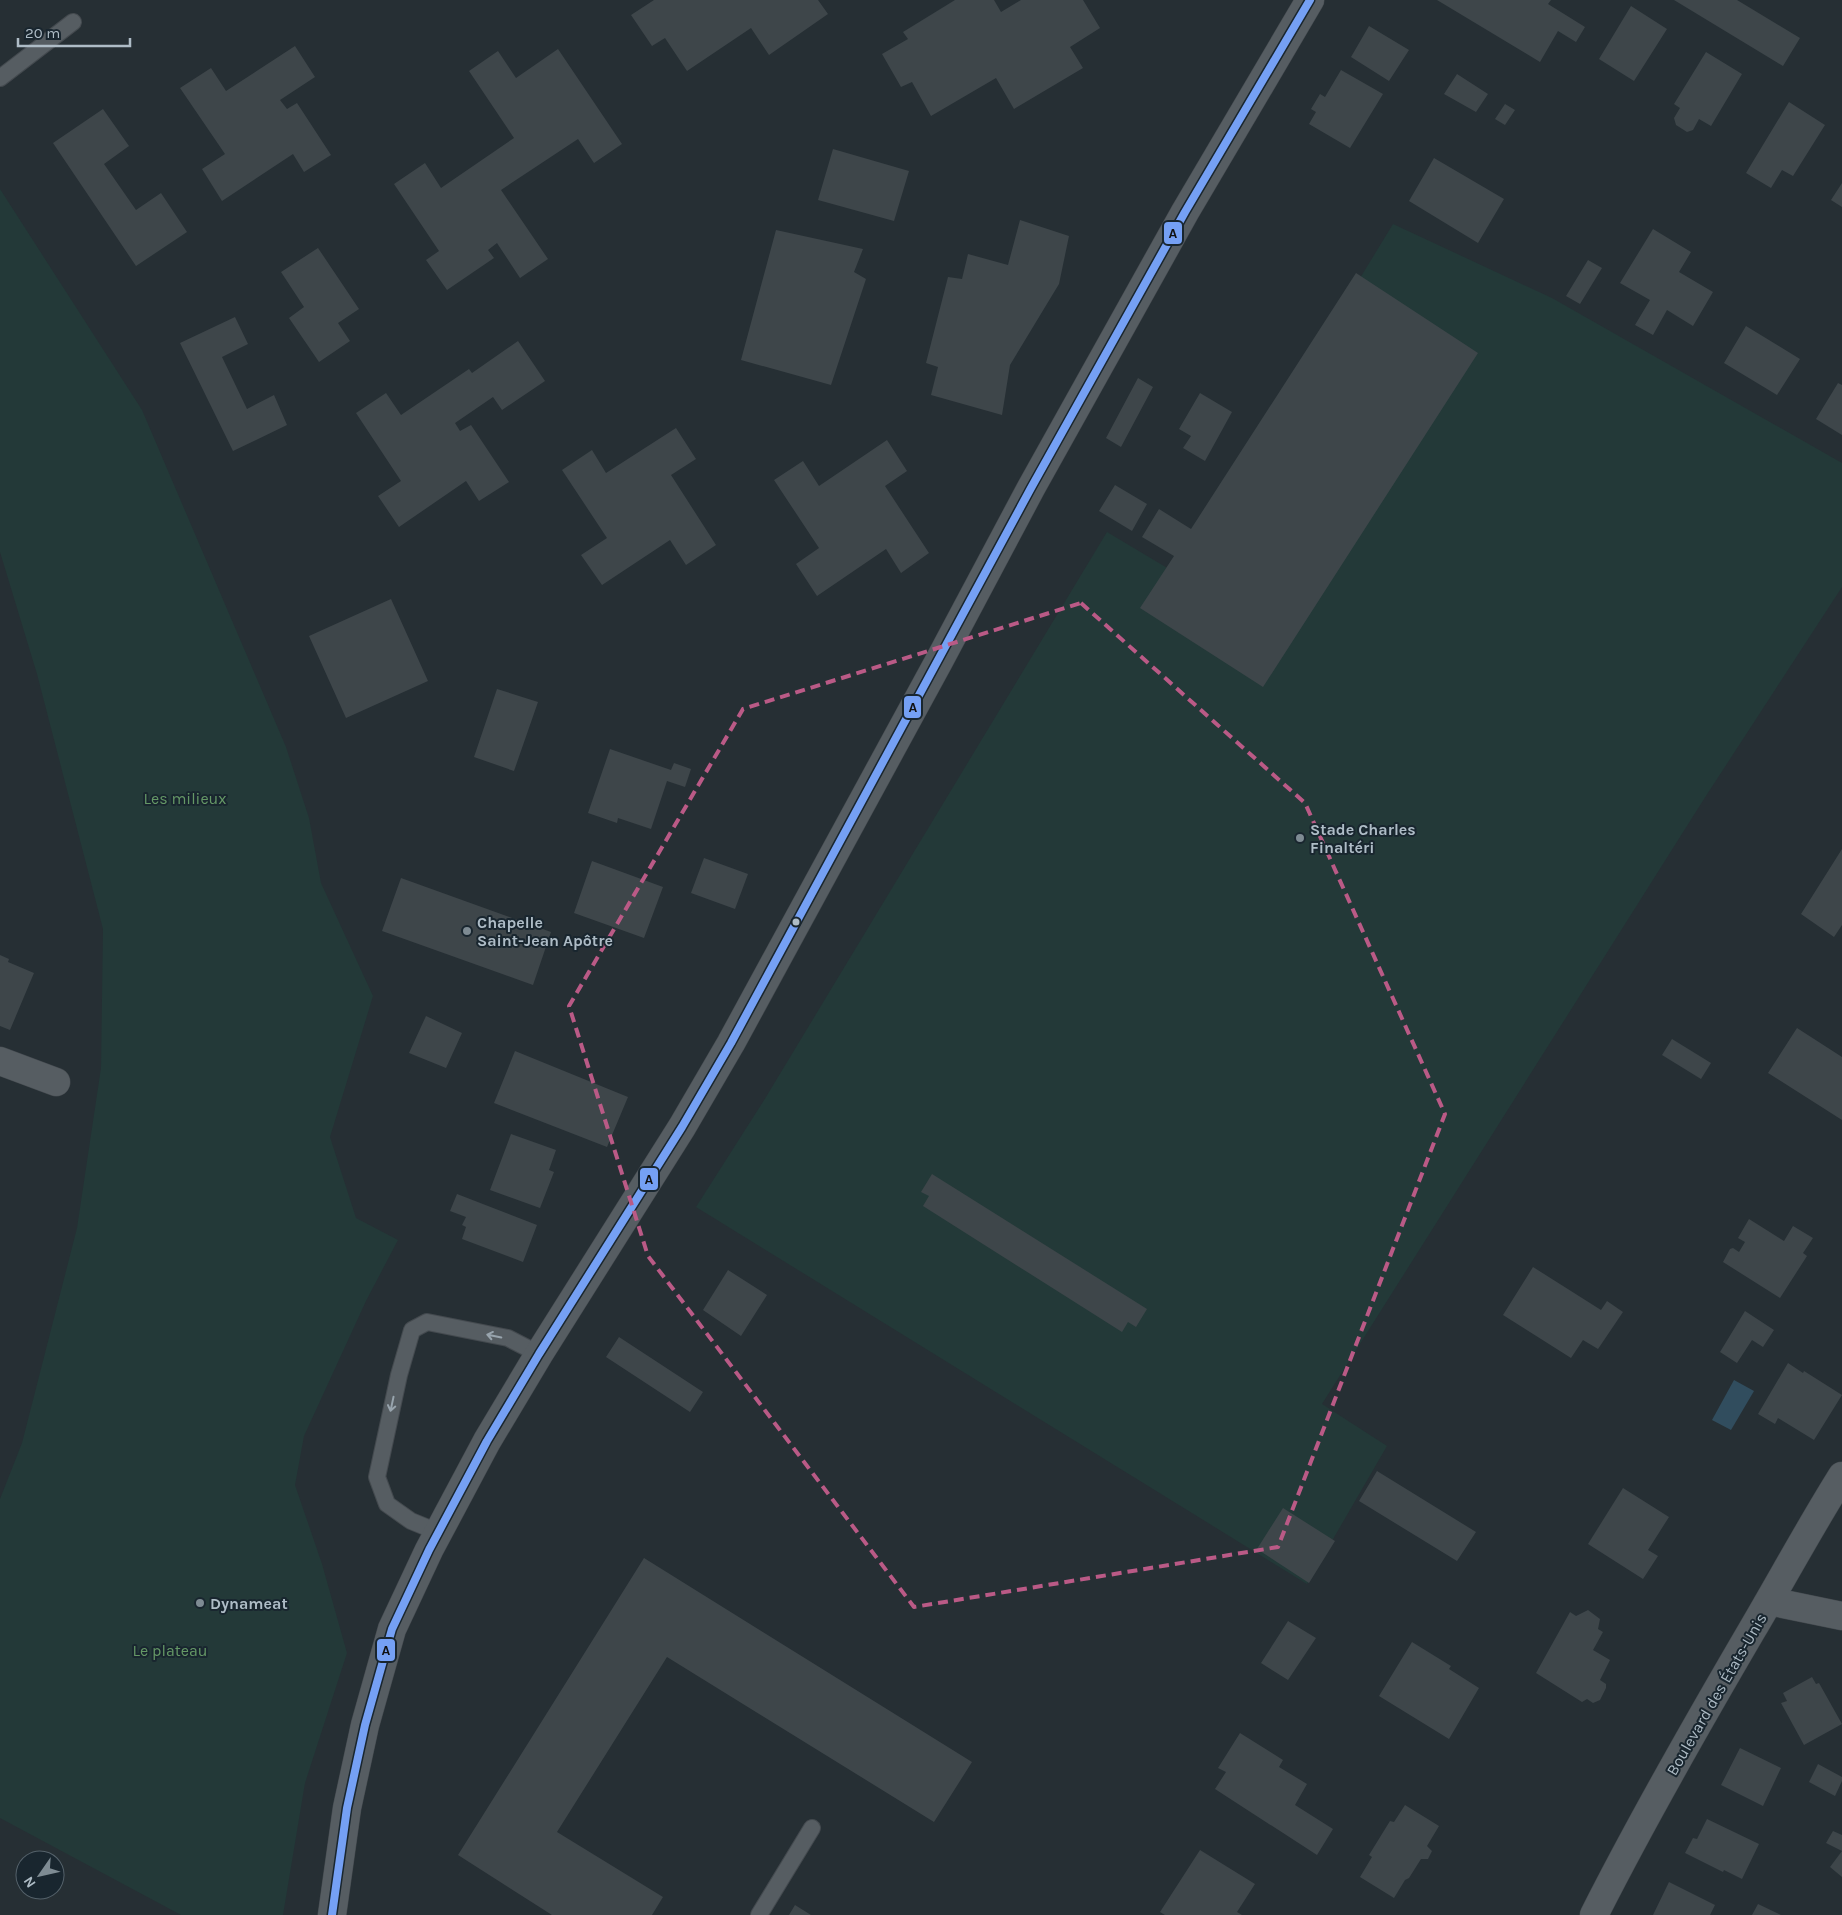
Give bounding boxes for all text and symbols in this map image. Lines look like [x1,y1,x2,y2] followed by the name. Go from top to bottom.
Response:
[18,15,130,47] scale bar
[25,24,60,42] text: 20 m
[1163,221,1183,245] line badge: A
[1169,225,1178,242] text: A
[903,695,922,719] line badge: A
[909,699,918,716] text: A
[144,789,226,808] park label: Les milieux
[1310,820,1416,857] place label: Stade Charles Finaltéri
[1294,832,1306,844] marker: Stade Charles Finaltéri
[477,913,613,950] place label: Chapelle Saint-Jean Apôtre
[791,917,801,927] unlabelled marker
[461,925,473,937] marker: Chapelle Saint-Jean Apôtre
[639,1167,659,1191] line badge: A
[645,1171,654,1188] text: A
[486,1330,502,1340] one-way arrow
[387,1396,397,1412] one-way arrow
[210,1594,288,1613] place label: Dynameat
[194,1597,206,1609] marker: Dynameat
[1662,1610,1771,1779] street label: Boulevard des États-Unis
[376,1638,396,1662] line badge: A
[133,1641,207,1660] park label: Le plateau
[382,1642,391,1659] text: A
[15,1850,65,1900] north arrow
[20,1873,39,1891] text: N

